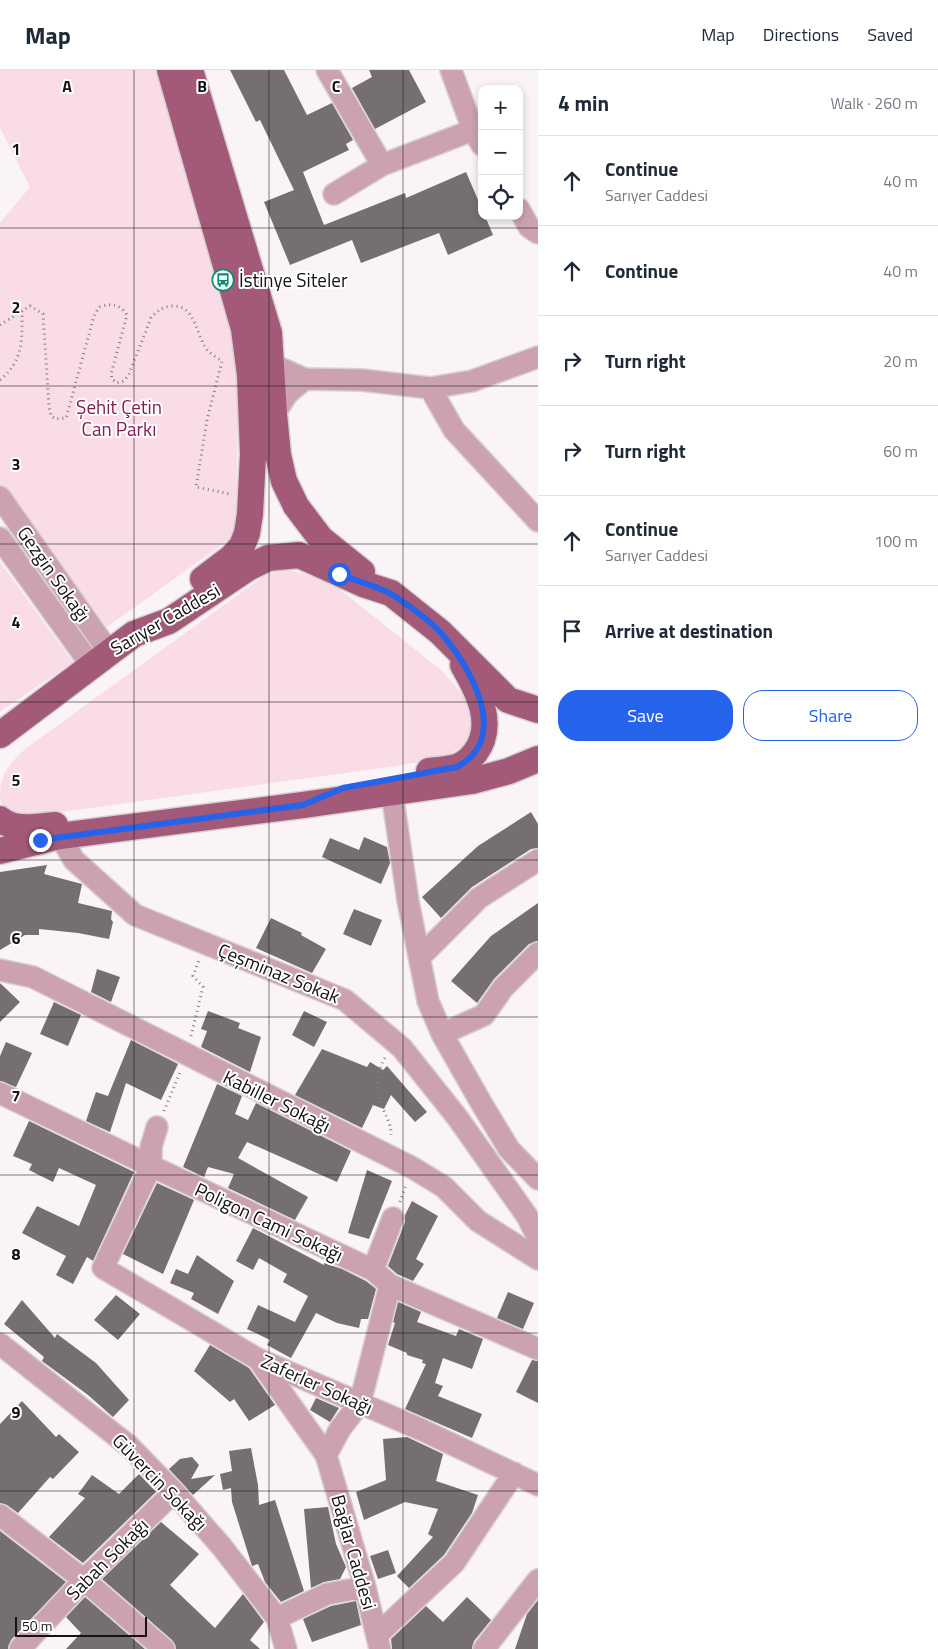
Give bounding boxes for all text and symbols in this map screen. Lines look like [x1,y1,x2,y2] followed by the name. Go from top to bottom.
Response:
[25,17,71,53] text: Map
[701,21,735,48] text: Map
[763,21,839,48] text: Directions
[867,21,913,48] text: Saved
[62,74,72,98] text: A
[197,74,207,98] text: B
[332,74,341,98] text: C
[478,85,523,220] map controls
[478,85,523,130] button: +
[558,87,609,119] text: 4 min
[830,91,918,115] text: Walk · 260 m
[478,130,523,175] button: −
[12,137,20,161] text: 1
[605,154,678,183] text: Continue
[558,167,586,195] icon: ahead
[883,169,918,193] text: 40 m
[478,175,523,220] button: locate
[605,183,708,207] text: Sarıyer Caddesi
[605,256,678,285] text: Continue
[558,257,586,285] icon: ahead
[883,259,918,283] text: 40 m
[239,265,348,294] place label: İstinye Siteler
[211,268,235,292] bus stop icon: İstinye Siteler
[12,295,20,319] text: 2
[605,346,686,375] text: Turn right
[558,347,586,375] icon: right
[883,349,918,373] text: 20 m
[76,392,162,443] park label: Şehit Çetin Can Parkı
[605,436,686,465] text: Turn right
[558,437,586,465] icon: right
[883,439,918,463] text: 60 m
[12,452,20,476] text: 3
[605,514,678,543] text: Continue
[11,520,98,628] street label: Gezgin Sokağı
[558,527,586,555] icon: ahead
[874,529,918,553] text: 100 m
[605,543,708,567] text: Sarıyer Caddesi
[328,563,351,586] route start
[104,575,225,662] street label: Sarıyer Caddesi
[12,610,21,634] text: 4
[605,616,773,645] text: Arrive at destination
[558,617,586,645] icon: arrive
[558,690,733,741] button: Save
[743,690,918,741] button: Share
[12,768,21,792] text: 5
[29,829,52,852] route end
[12,926,21,950] text: 6
[214,935,345,1010] street label: Çeşminaz Sokak
[219,1062,336,1139] street label: Kabiller Sokağı
[12,1084,20,1108] text: 7
[190,1174,348,1269] street label: Poligon Cami Sokağı
[12,1242,21,1266] text: 8
[257,1346,378,1421] street label: Zaferler Sokağı
[12,1400,21,1424] text: 9
[106,1426,215,1537] street label: Güvercin Sokağı
[324,1491,385,1613] street label: Bağlar Caddesi
[59,1511,155,1607] street label: Sabah Sokağı
[15,1614,148,1637] scale bar
[22,1615,52,1636] text: 50 m

